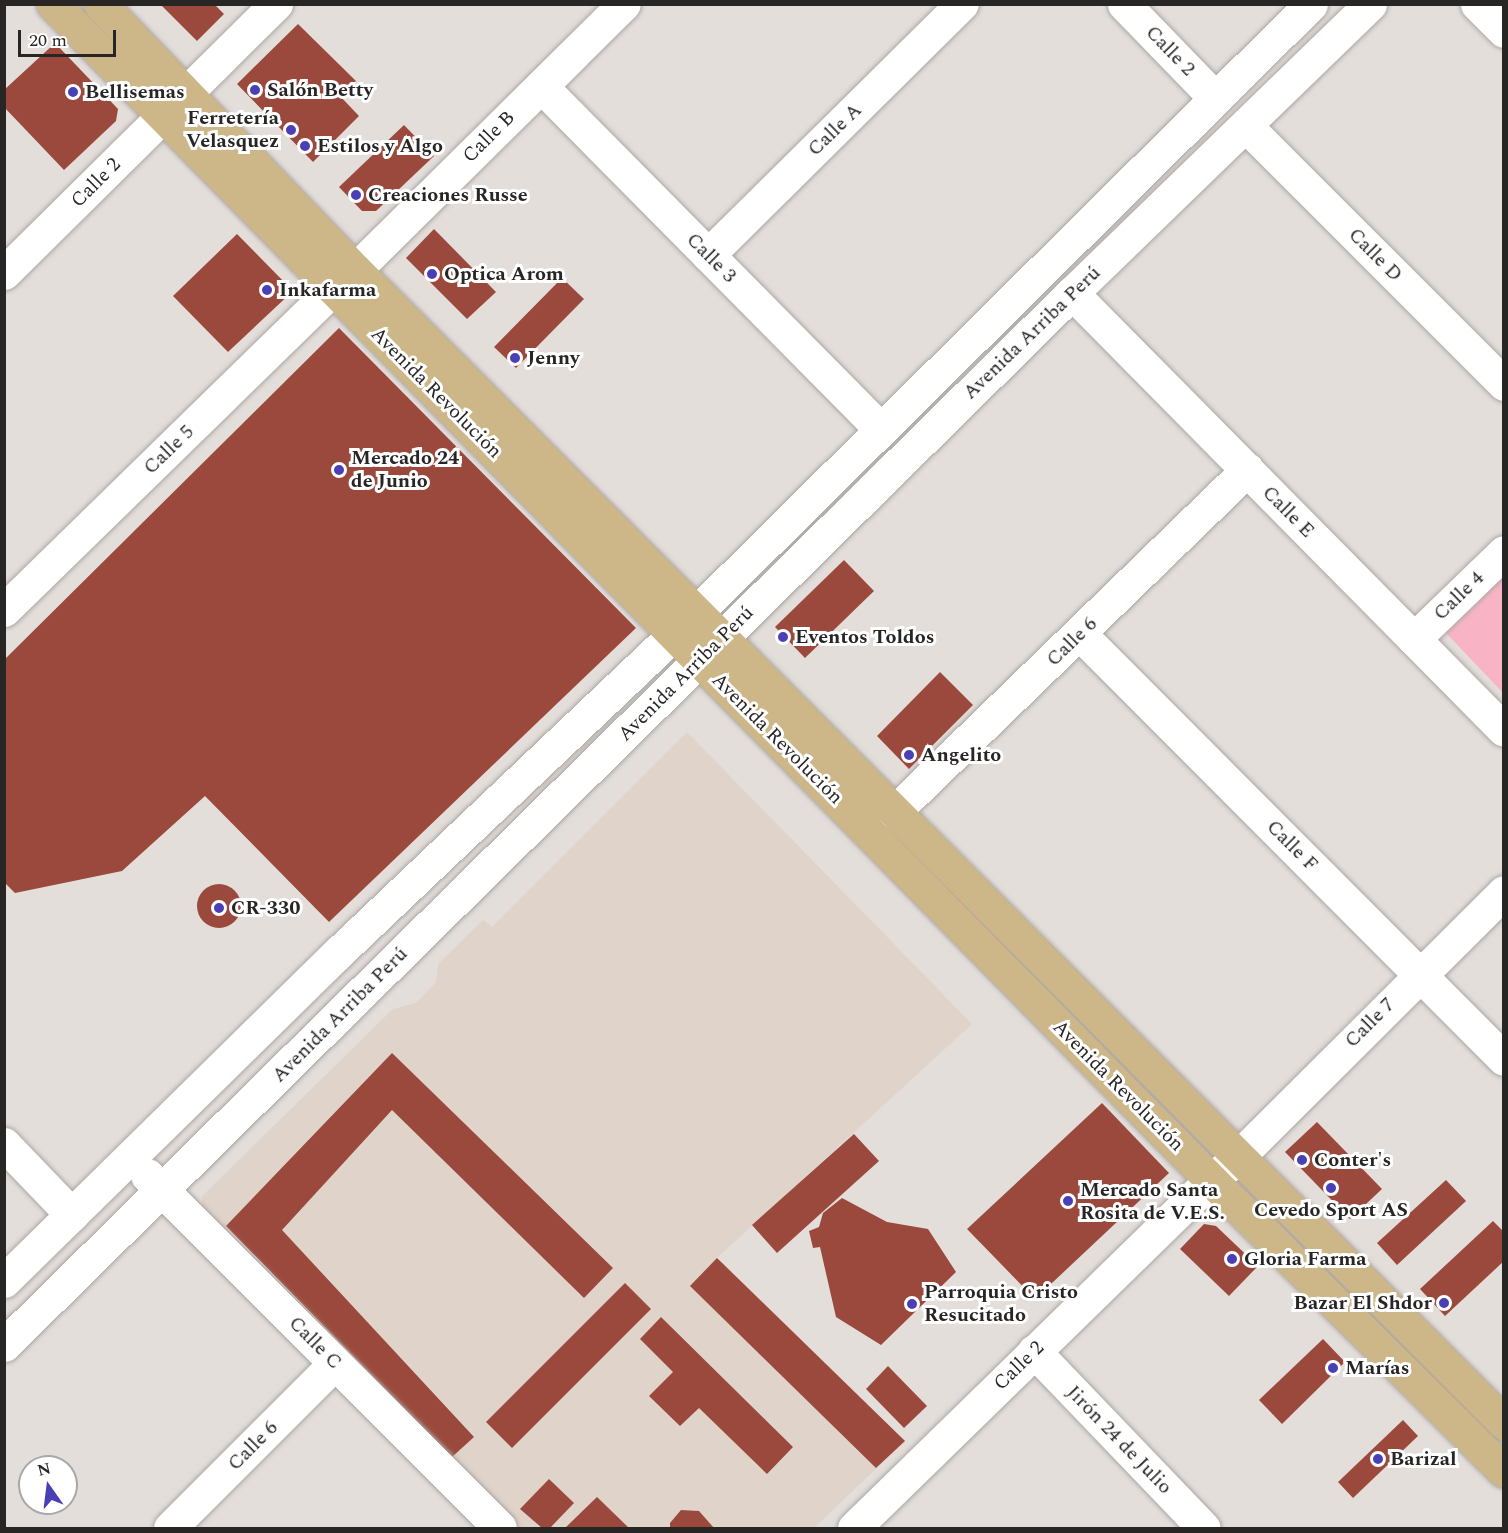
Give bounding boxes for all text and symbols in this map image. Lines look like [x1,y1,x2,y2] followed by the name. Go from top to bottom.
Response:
[21,18,118,56] scale bar
[1140,21,1200,81] street label: Calle 2
[29,27,67,54] text: 20 m
[267,78,373,102] place label: Salón Betty
[85,80,185,104] place label: Bellisemas
[248,83,262,97] marker: Salón Betty
[66,85,80,99] marker: Bellisemas
[803,99,867,161] street label: Calle A
[186,106,279,153] place label: Ferretería Velasquez
[458,106,520,168] street label: Calle B
[284,123,298,137] marker: Ferretería Velasquez
[317,134,443,158] place label: Estilos y Algo
[298,139,312,153] marker: Estilos y Algo
[66,153,126,213] street label: Calle 2
[368,183,528,207] place label: Creaciones Russe
[349,188,363,202] marker: Creaciones Russe
[1343,223,1407,287] street label: Calle D
[681,228,741,288] street label: Calle 3
[958,261,1106,405] street label: Avenida Arriba Perú
[444,262,564,286] place label: Optica Arom
[425,267,439,281] marker: Optica Arom
[279,278,376,302] place label: Inkafarma
[260,283,274,297] marker: Inkafarma
[365,322,507,464] street label: Avenida Revolución
[527,346,579,370] place label: Jenny
[508,351,522,365] marker: Jenny
[139,420,199,480] street label: Calle 5
[351,446,459,493] place label: Mercado 24 de Junio
[332,463,346,477] marker: Mercado 24 de Junio
[1257,481,1319,543] street label: Calle E
[1429,566,1489,626] street label: Calle 4
[613,601,759,747] street label: Avenida Arriba Perú
[1042,612,1102,672] street label: Calle 6
[795,625,934,649] place label: Eventos Toldos
[776,630,790,644] marker: Eventos Toldos
[706,668,848,810] street label: Avenida Revolución
[921,743,1001,767] place label: Angelito
[902,748,916,762] marker: Angelito
[1261,815,1323,877] street label: Calle F
[231,896,300,920] place label: CR-330
[212,901,226,915] marker: CR-330
[267,942,413,1088] street label: Avenida Arriba Perú
[1340,993,1400,1053] street label: Calle 7
[1047,1015,1189,1157] street label: Avenida Revolución
[1314,1148,1391,1172] place label: Conter's
[1295,1153,1309,1167] marker: Conter's
[1080,1178,1225,1225] place label: Mercado Santa Rosita de V.E.S.
[1324,1181,1338,1195] marker: Cevedo Sport AS
[1061,1194,1075,1208] marker: Mercado Santa Rosita de V.E.S.
[1254,1198,1408,1222] place label: Cevedo Sport AS
[1244,1247,1366,1271] place label: Gloria Farma
[1225,1252,1239,1266] marker: Gloria Farma
[924,1280,1078,1327] place label: Parroquia Cristo Resucitado
[1294,1291,1432,1315] place label: Bazar El Shdor
[1437,1296,1451,1310] marker: Bazar El Shdor
[905,1297,919,1311] marker: Parroquia Cristo Resucitado
[283,1311,347,1375] street label: Calle C
[989,1336,1049,1396] street label: Calle 2
[1345,1356,1409,1380] place label: Marías
[1326,1361,1340,1375] marker: Marías
[1061,1381,1177,1499] street label: Jirón 24 de Julio
[223,1416,283,1476] street label: Calle 6
[1390,1447,1457,1471] place label: Barizal
[1371,1452,1385,1466] marker: Barizal
[18,1455,78,1515] north arrow
[35,1456,53,1483] text: N

